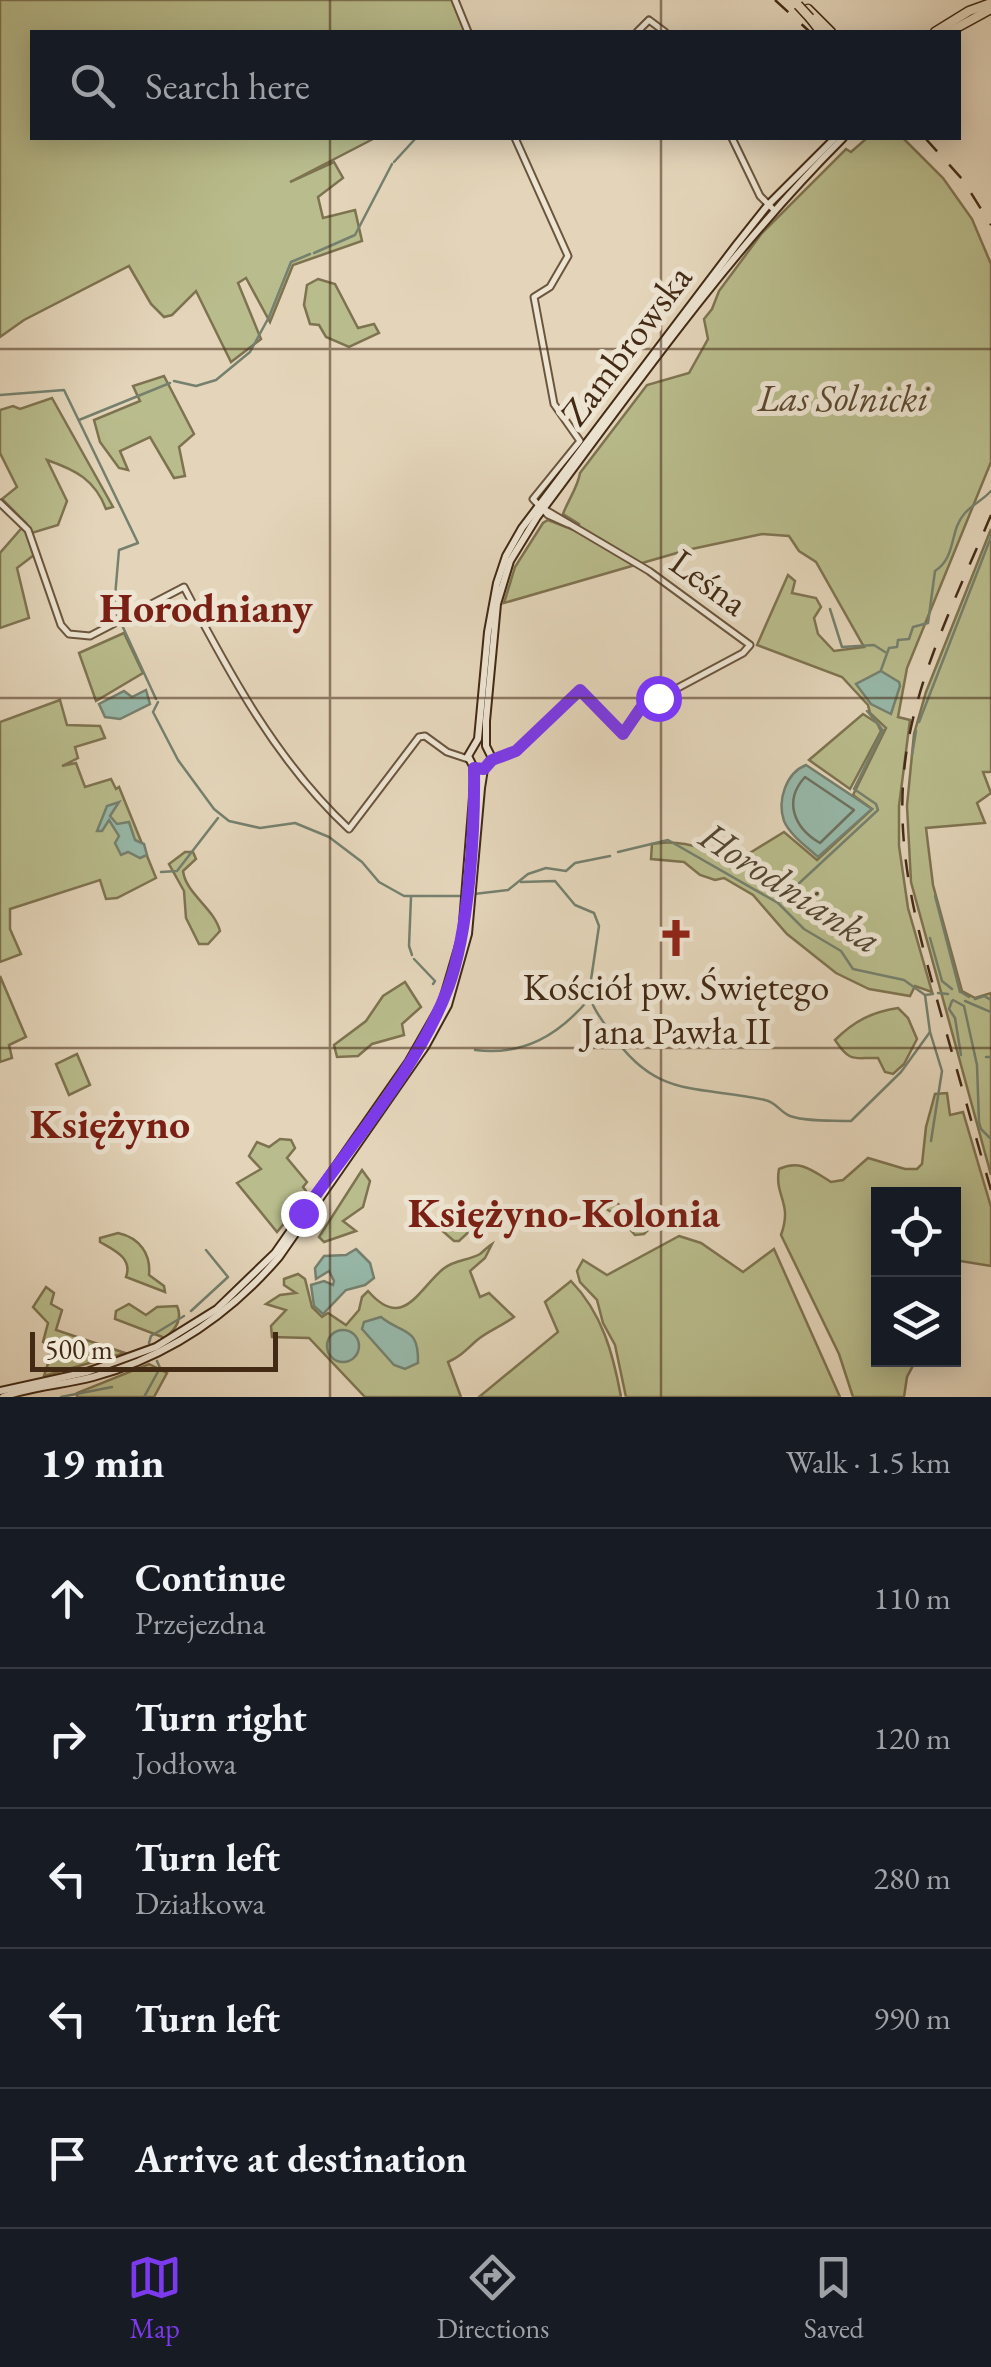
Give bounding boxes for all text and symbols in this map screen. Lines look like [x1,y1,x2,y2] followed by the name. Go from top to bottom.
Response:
[30,30,961,140] search box
[65,58,120,113] icon: search
[145,61,310,110] text: Search here
[549,254,703,435] street label: Zambrowska
[756,373,930,422] park label: Las Solnicki
[661,537,759,627] street label: Leśna
[99,580,313,635] district label: Horodniany
[636,676,682,722] route start
[690,809,892,965] water label: Horodnianka
[655,917,697,959] church icon: Kościół pw. Świętego Jana Pawła II
[523,962,829,1055] place label: Kościół pw. Świętego Jana Pawła II
[30,1096,190,1151] district label: Księżyno
[408,1185,721,1240] district label: Księżyno-Kolonia
[871,1187,961,1367] map controls
[871,1187,961,1277] button: locate
[281,1191,327,1237] route end
[871,1277,961,1367] button: layers
[30,1327,278,1372] scale bar
[45,1331,113,1367] text: 500 m
[40,1435,164,1490] text: 19 min
[786,1441,951,1483] text: Walk · 1.5 km
[135,1553,286,1602] text: Continue
[40,1571,95,1626] icon: ahead
[874,1577,951,1619] text: 110 m
[135,1602,266,1644] text: Przejezdna
[135,1693,307,1742] text: Turn right
[40,1711,95,1766] icon: right
[874,1717,951,1759] text: 120 m
[135,1742,236,1784] text: Jodłowa
[135,1833,280,1882] text: Turn left
[40,1851,95,1906] icon: left
[874,1857,951,1899] text: 280 m
[135,1882,265,1924] text: Działkowa
[40,1991,95,2046] icon: left
[135,1994,280,2043] text: Turn left
[874,1997,951,2039] text: 990 m
[40,2131,95,2186] icon: arrive
[135,2134,467,2183] text: Arrive at destination
[127,2250,182,2346] tab: Map
[437,2250,549,2346] tab: Directions
[804,2250,864,2346] tab: Saved

